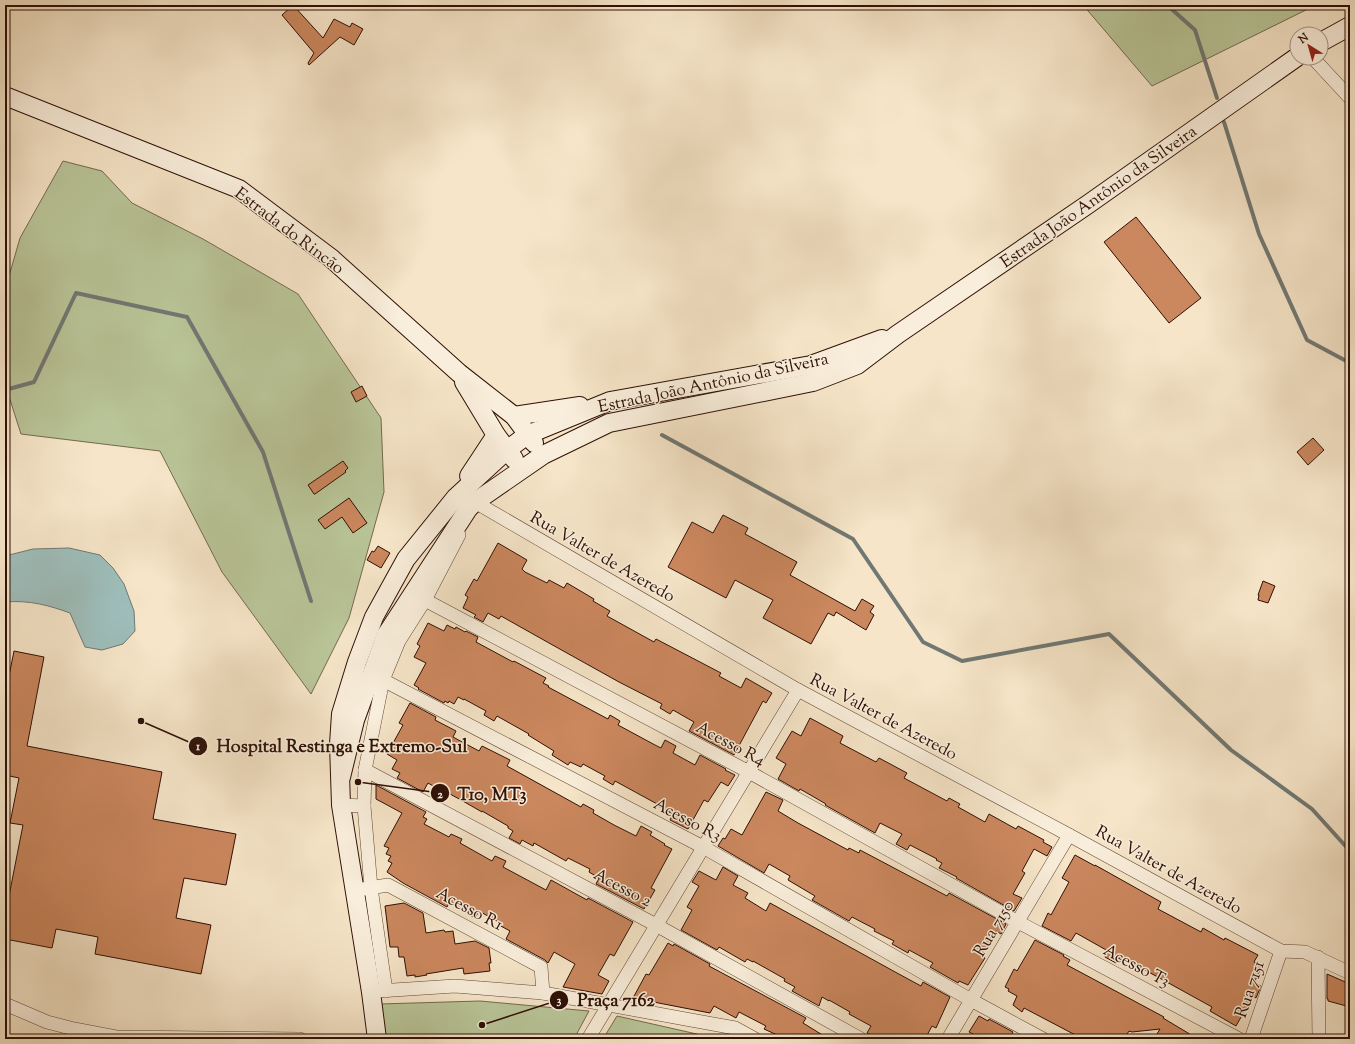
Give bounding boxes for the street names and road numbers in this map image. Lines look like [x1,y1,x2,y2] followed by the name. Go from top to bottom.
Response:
[996,120,1202,275] street label: Estrada João Antônio da Silveira
[229,182,349,281] street label: Estrada do Rincão
[596,348,831,420] street label: Estrada João Antônio da Silveira
[525,506,679,609] street label: Rua Valter de Azeredo
[805,669,961,767] street label: Rua Valter de Azeredo
[691,716,769,773] street label: Acesso R4
[649,793,725,849] street label: Acesso R3
[1091,821,1246,921] street label: Rua Valter de Azeredo
[589,863,655,914] street label: Acesso 2
[431,882,507,938] street label: Acesso R1
[968,896,1021,962] street label: Rua 7150
[1099,939,1174,994] street label: Acesso T3
[1230,958,1272,1021] street label: Rua 7151

